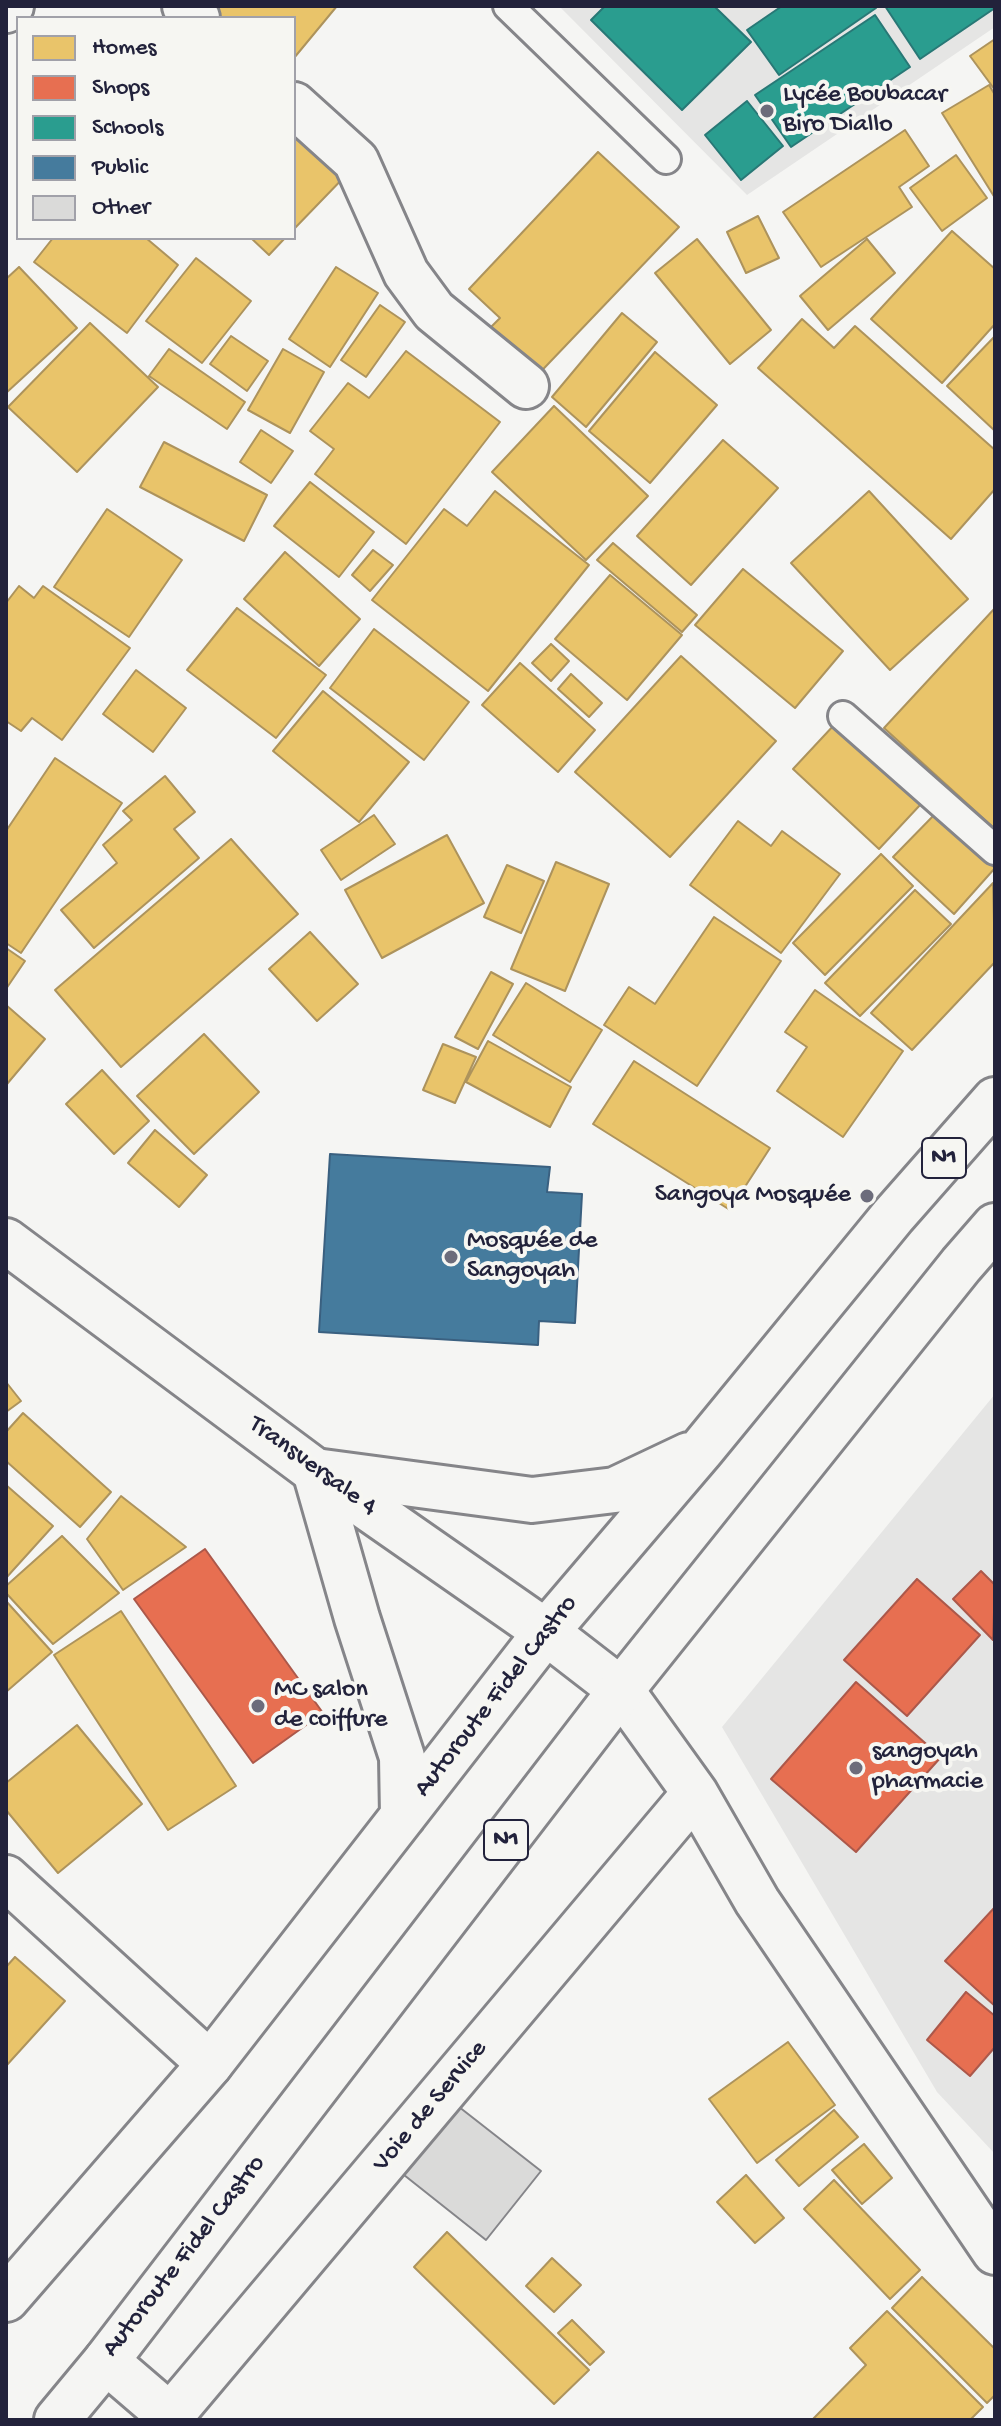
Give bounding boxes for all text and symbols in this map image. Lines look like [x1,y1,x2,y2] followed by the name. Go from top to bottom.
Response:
[16,16,296,240] legend
[92,34,156,63] text: Homes
[92,74,149,103] text: Shops
[783,80,947,142] place label: Lycée Boubacar Biro Diallo
[758,102,776,120] marker: Lycée Boubacar Biro Diallo
[92,114,163,143] text: Schools
[92,154,148,183] text: Public
[92,194,150,223] text: Other
[922,1138,966,1178] road number: N1
[655,1180,851,1212] place label: Sangoya Mosquée
[858,1187,876,1205] marker: Sangoya Mosquée
[467,1226,598,1288] place label: Mosquée de Sangoyah
[442,1248,460,1266] marker: Mosquée de Sangoyah
[242,1410,382,1524] street label: Transversale 4
[408,1590,586,1804] street label: Autoroute Fidel Castro
[274,1675,388,1736] place label: MC salon de coiffure
[249,1697,267,1715] marker: MC salon de coiffure
[872,1737,983,1798] place label: sangoyah pharmacie
[847,1759,865,1777] marker: sangoyah pharmacie
[484,1820,528,1860] road number: N1
[367,2035,495,2179] street label: Voie de Service
[96,2150,274,2364] street label: Autoroute Fidel Castro

